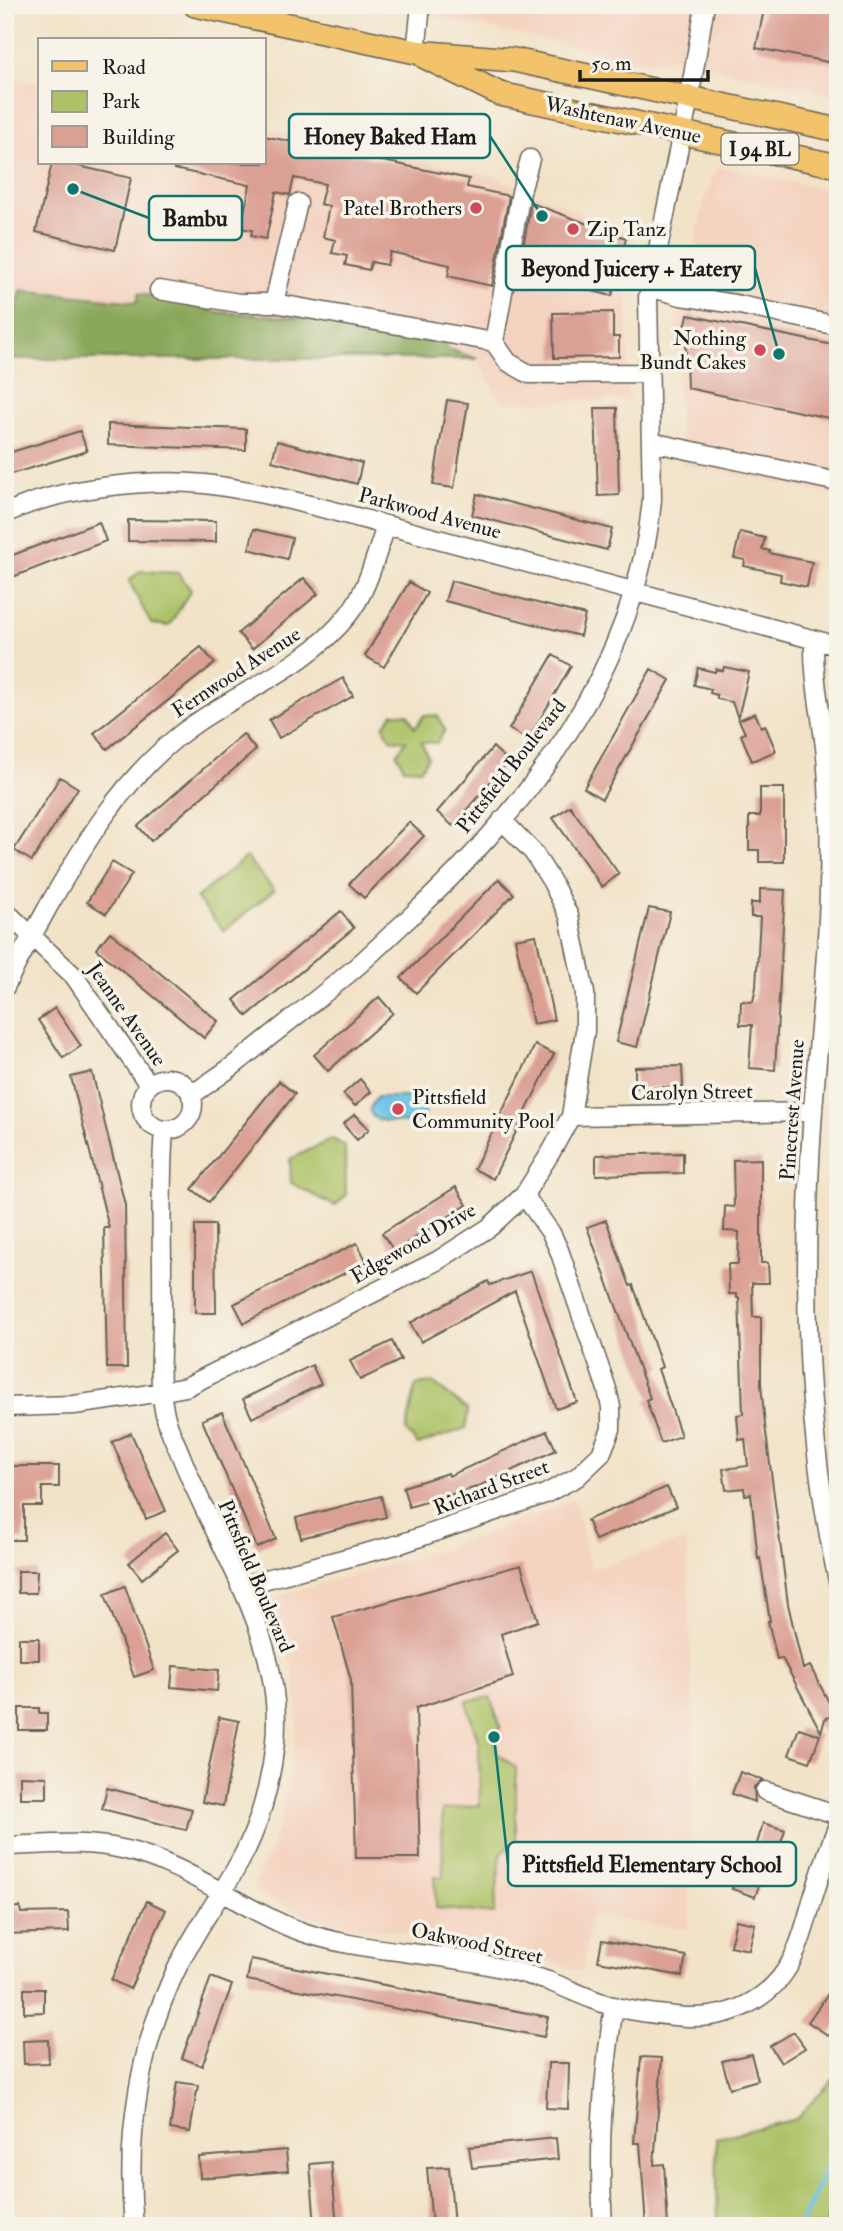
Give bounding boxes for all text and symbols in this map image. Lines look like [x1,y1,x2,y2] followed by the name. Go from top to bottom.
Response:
[38,38,266,164] legend
[580,38,708,82] scale bar
[591,50,632,77] text: 50 m
[102,54,147,81] text: Road
[102,88,140,115] text: Park
[541,91,704,150] street label: Washtenaw Avenue
[289,114,490,158] callout: Honey Baked Ham
[303,122,477,152] text: Honey Baked Ham
[102,124,175,151] text: Building
[722,134,798,164] road number: I 94 BL
[343,195,462,222] place label: Patel Brothers
[149,196,242,240] callout: Bambu
[468,200,484,216] marker: Patel Brothers
[162,204,228,233] text: Bambu
[587,216,666,243] place label: Zip Tanz
[565,221,581,237] marker: Zip Tanz
[506,246,755,290] callout: Beyond Juicery + Eatery
[521,254,742,284] text: Beyond Juicery + Eatery
[639,325,747,376] place label: Nothing Bundt Cakes
[752,342,768,358] marker: Nothing Bundt Cakes
[356,481,504,546] street label: Parkwood Avenue
[167,621,306,724] street label: Fernwood Avenue
[450,693,573,839] street label: Pittsfield Boulevard
[80,956,173,1072] street label: Jeanne Avenue
[774,1038,811,1182] street label: Pinecrest Avenue
[631,1078,753,1107] street label: Carolyn Street
[412,1084,555,1135] place label: Pittsfield Community Pool
[390,1101,406,1117] marker: Pittsfield Community Pool
[346,1197,481,1290] street label: Edgewood Drive
[430,1453,553,1522] street label: Richard Street
[211,1496,300,1657] street label: Pittsfield Boulevard
[508,1842,796,1886] callout: Pittsfield Elementary School
[522,1850,783,1880] text: Pittsfield Elementary School
[409,1916,545,1971] street label: Oakwood Street

